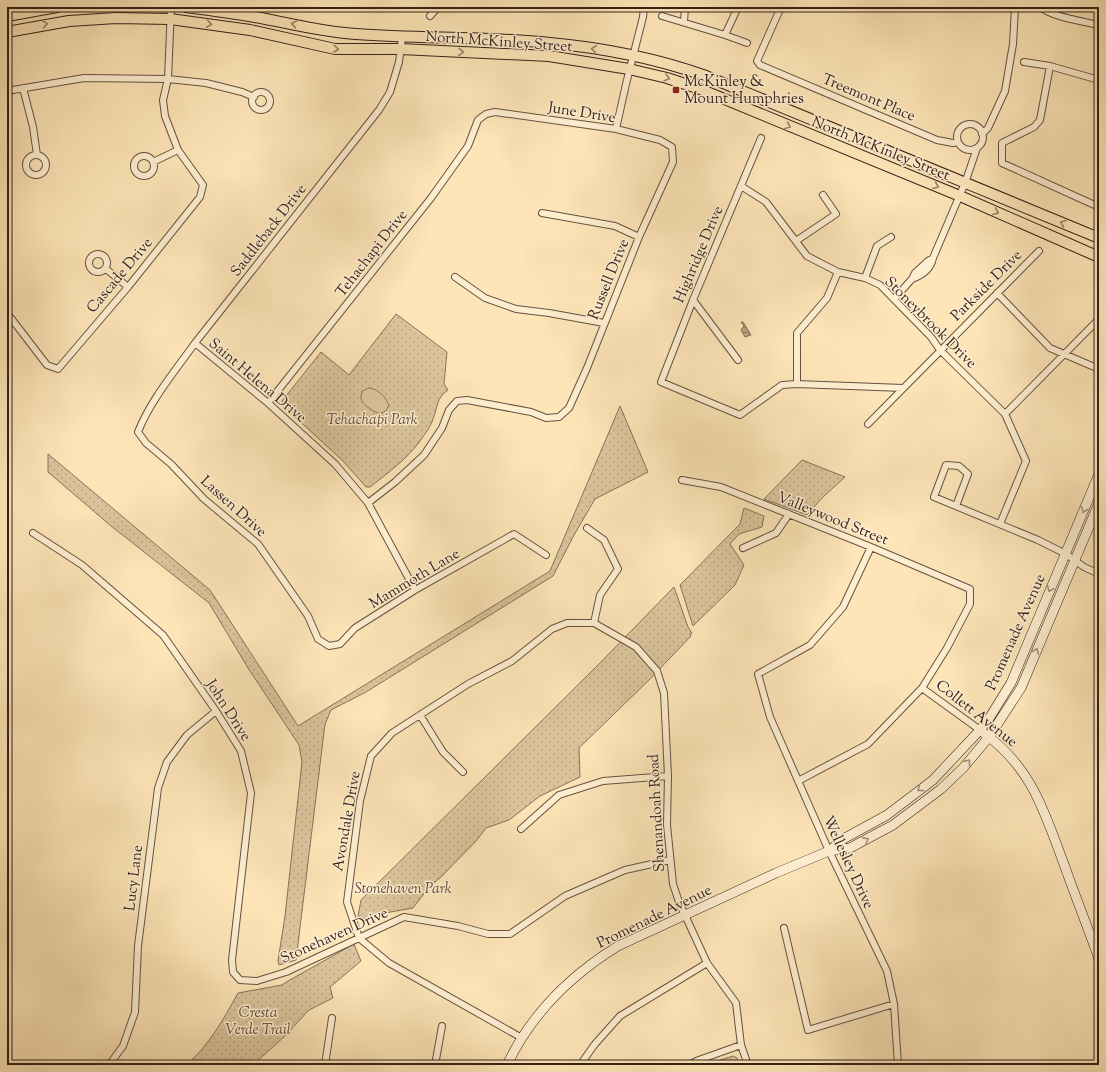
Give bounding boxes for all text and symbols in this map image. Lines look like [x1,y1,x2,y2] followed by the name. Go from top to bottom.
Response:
[42,20,48,29] one-way arrow
[206,20,212,29] one-way arrow
[291,21,297,29] one-way arrow
[425,27,573,58] street label: North McKinley Street
[333,44,339,53] one-way arrow
[591,45,597,54] one-way arrow
[458,48,464,57] one-way arrow
[819,69,918,127] street label: Treemont Place
[684,72,804,110] place label: McKinley & Mount Humphries
[663,73,670,82] one-way arrow
[671,85,681,95] marker: McKinley & Mount Humphries
[546,98,617,129] street label: June Drive
[808,112,953,187] street label: North McKinley Street
[785,121,792,129] one-way arrow
[226,180,312,282] street label: Saddleback Drive
[932,182,939,190] one-way arrow
[669,203,729,306] street label: Highridge Drive
[331,206,413,302] street label: Tehachapi Drive
[991,207,999,215] one-way arrow
[1059,220,1067,228] one-way arrow
[82,234,158,318] street label: Cascade Drive
[584,236,635,323] street label: Russell Drive
[947,246,1027,326] street label: Parkside Drive
[879,272,981,374] street label: Stoneybrook Drive
[204,334,311,428] street label: Saint Helena Drive
[326,410,418,431] park label: Tehachapi Park
[195,472,271,543] street label: Lassen Drive
[774,488,891,551] street label: Valleywood Street
[1081,505,1089,513] one-way arrow
[366,544,464,615] street label: Mammoth Lane
[981,571,1051,694] street label: Promenade Avenue
[1047,585,1055,593] one-way arrow
[1031,648,1039,656] one-way arrow
[199,675,255,746] street label: John Drive
[931,676,1021,753] street label: Collett Avenue
[644,753,671,873] street label: Shenandoah Road
[964,759,971,766] one-way arrow
[328,769,367,873] street label: Avondale Drive
[918,785,925,792] one-way arrow
[817,813,878,913] street label: Wellesley Drive
[861,837,869,844] one-way arrow
[120,844,149,912] street label: Lucy Lane
[355,879,452,900] park label: Stonehaven Park
[594,880,716,954] street label: Promenade Avenue
[277,903,392,970] street label: Stonehaven Drive
[225,1003,291,1041] park label: Cresta Verde Trail

